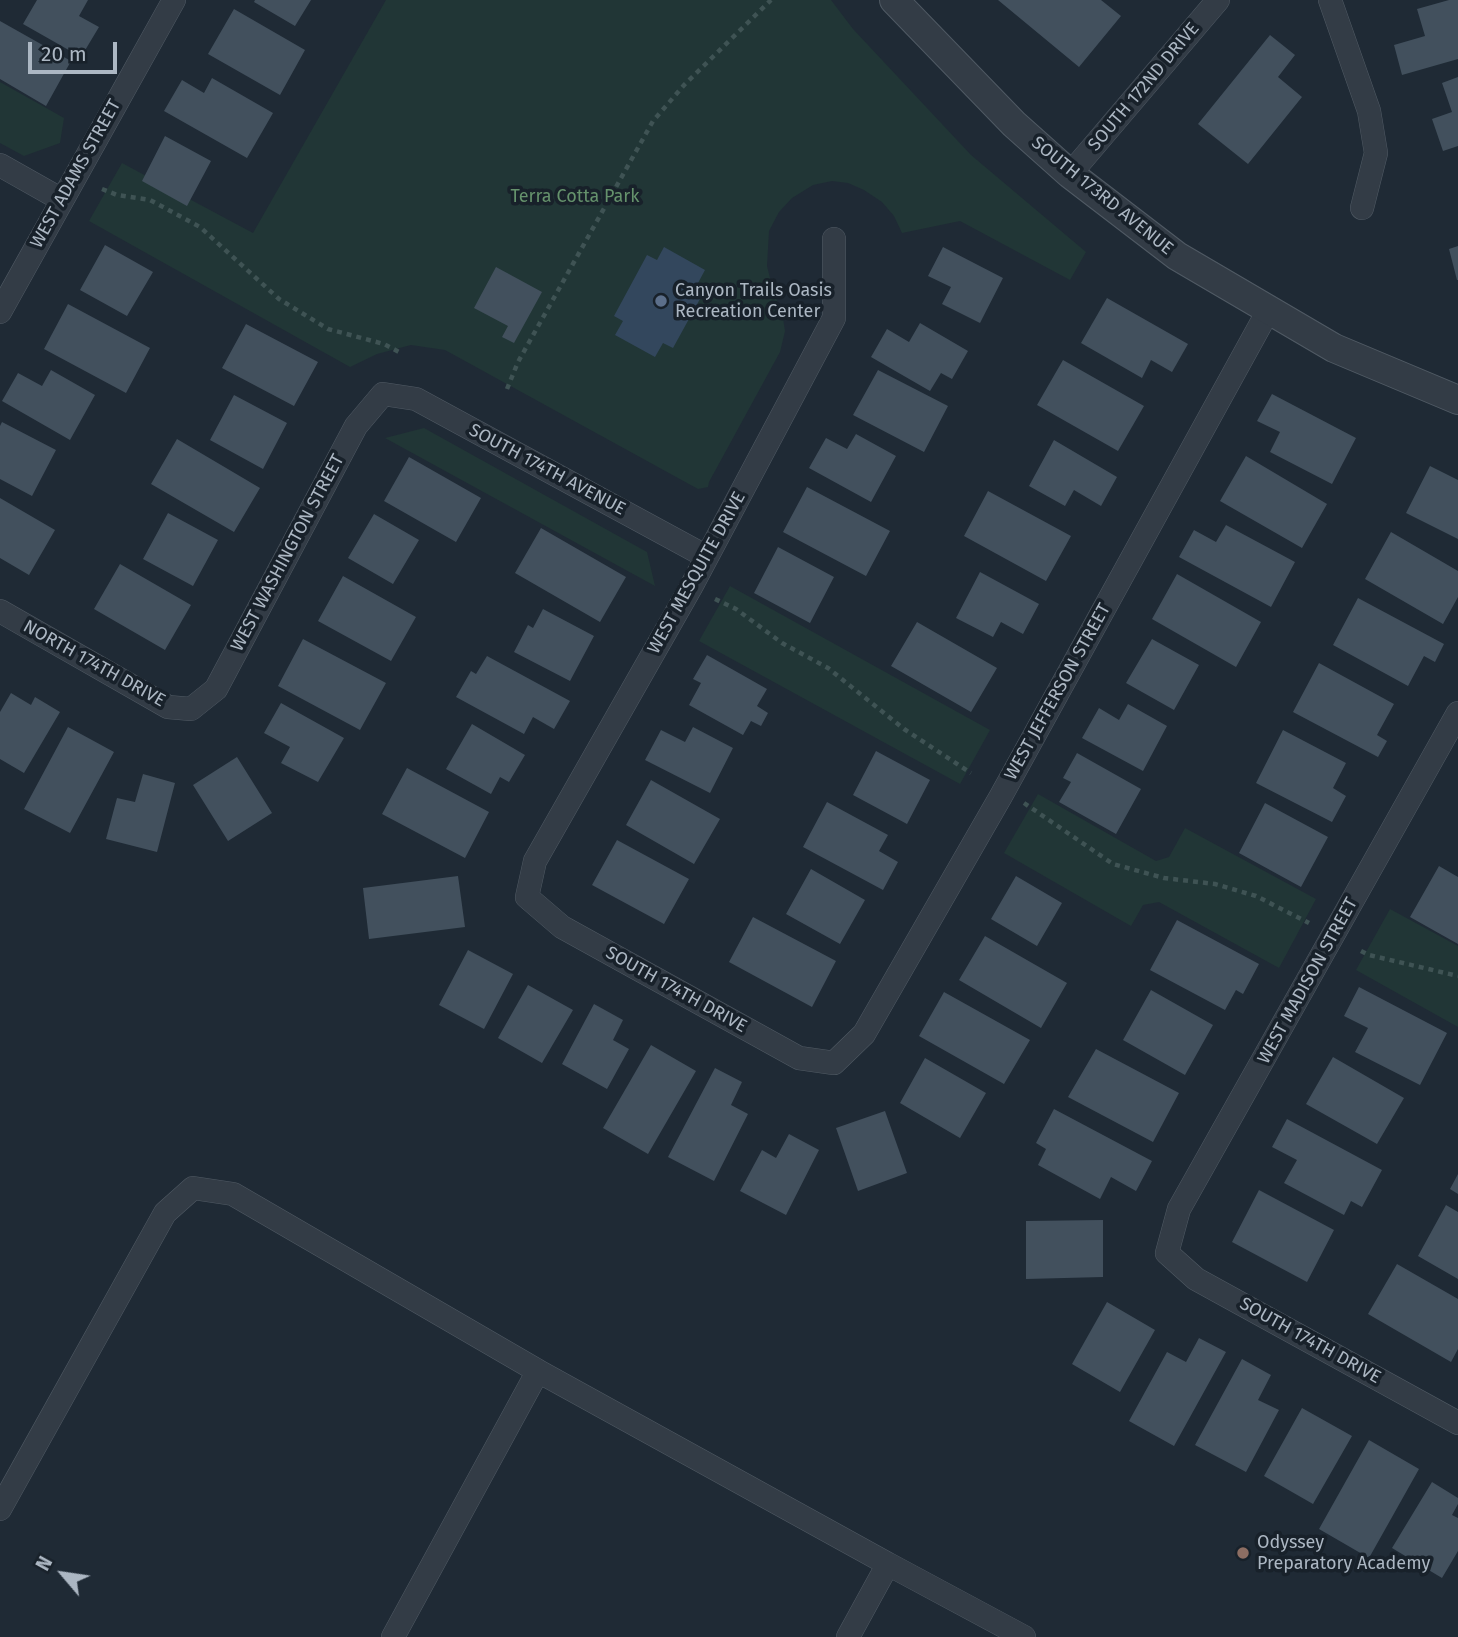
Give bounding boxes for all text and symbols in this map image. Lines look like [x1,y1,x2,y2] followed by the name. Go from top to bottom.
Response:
[1084,18,1204,156] street label: SOUTH 172ND DRIVE
[32,28,121,72] scale bar
[41,41,87,67] text: 20 m
[26,96,126,252] street label: WEST ADAMS STREET
[1027,132,1177,260] street label: SOUTH 173RD AVENUE
[510,186,640,208] park label: Terra Cotta Park
[675,280,832,322] place label: Canyon Trails Oasis Recreation Center
[653,293,669,309] marker: Canyon Trails Oasis Recreation Center
[465,420,629,520] street label: SOUTH 174TH AVENUE
[227,451,349,655] street label: WEST WASHINGTON STREET
[643,488,751,658] street label: WEST MESQUITE DRIVE
[1000,600,1116,784] street label: WEST JEFFERSON STREET
[19,616,169,712] street label: NORTH 174TH DRIVE
[1253,894,1363,1068] street label: WEST MADISON STREET
[602,942,750,1038] street label: SOUTH 174TH DRIVE
[1236,1293,1384,1389] street label: SOUTH 174TH DRIVE
[1257,1532,1430,1574] place label: Odyssey Preparatory Academy
[28,1539,98,1609] north arrow
[1235,1545,1251,1561] marker: Odyssey Preparatory Academy
[31,1552,57,1575] text: N

